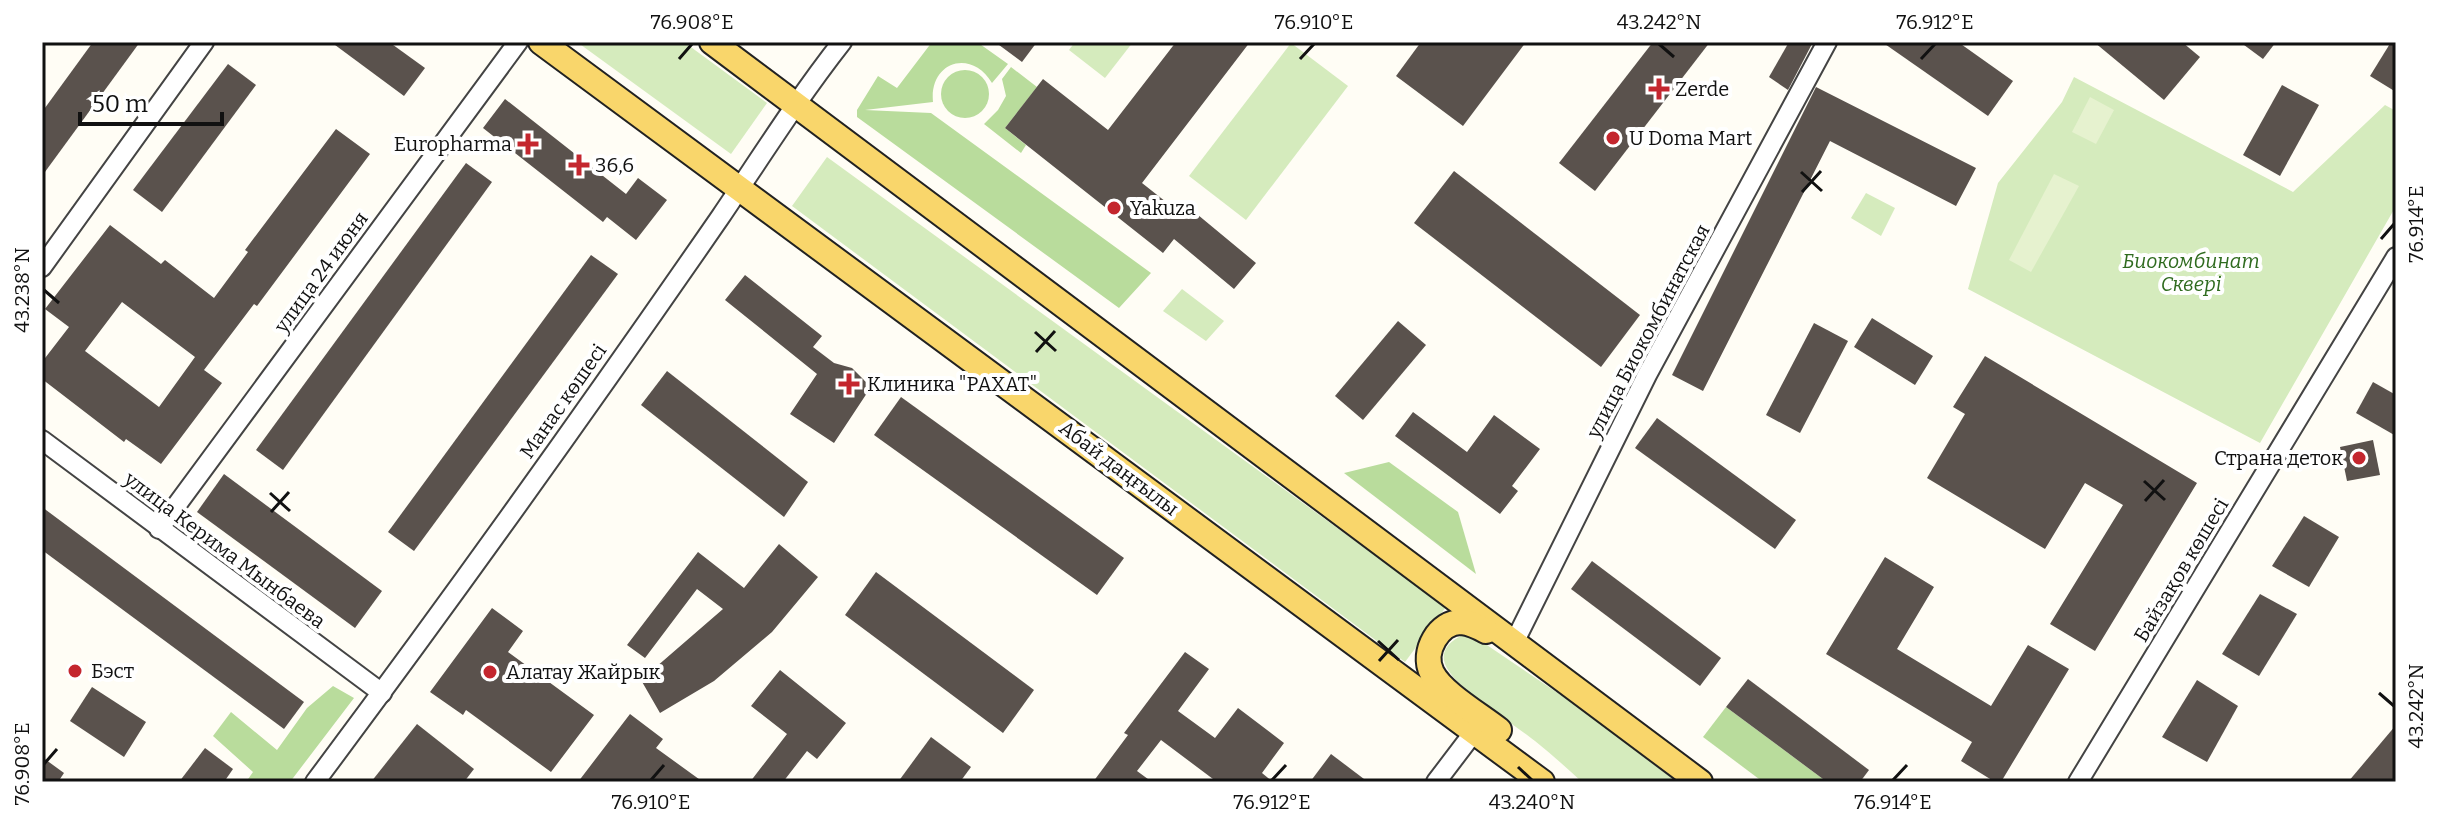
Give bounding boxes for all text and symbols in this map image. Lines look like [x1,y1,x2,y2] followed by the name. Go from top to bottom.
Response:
[650,10,734,34] text: 76.908°E
[1275,10,1353,34] text: 76.910°E
[1617,10,1702,34] text: 43.242°N
[1896,10,1974,34] text: 76.912°E
[80,76,222,126] scale bar
[1675,77,1729,101] place label: Zerde
[1650,80,1668,98] marker: Zerde
[92,90,148,118] text: 50 m
[1629,126,1752,150] place label: U Doma Mart
[1604,129,1622,147] marker: U Doma Mart
[394,132,512,156] place label: Europharma
[519,135,537,153] marker: Europharma
[595,153,634,177] place label: 36,6
[570,156,588,174] marker: 36,6
[2404,185,2428,263] text: 76.914°E
[1130,196,1196,220] place label: Yakuza
[1105,199,1123,217] marker: Yakuza
[269,207,373,338] street label: улица 24 июня
[1581,220,1715,443] street label: улица Биокомбинатская
[10,247,34,333] text: 43.238°N
[2122,249,2260,296] park label: Биокомбинат Сквері
[515,339,611,463] street label: Манас көшесі
[867,372,1037,396] place label: Клиника "РАХАТ"
[838,373,860,395] marker: Клиника "РАХАТ"
[1055,415,1183,521] street label: Абай даңғылы
[2214,446,2343,470] place label: Страна деток
[2350,449,2368,467] marker: Страна деток
[119,466,330,633] street label: улица Керима Мынбаева
[2129,494,2233,646] street label: Байзақов көшесі
[91,659,134,683] place label: Бэст
[506,660,661,684] place label: Алатау Жайрык
[66,662,84,680] marker: Бэст
[481,663,499,681] marker: Алатау Жайрык
[2404,663,2428,748] text: 43.242°N
[10,722,34,806] text: 76.908°E
[612,790,690,814] text: 76.910°E
[1233,790,1311,814] text: 76.912°E
[1489,790,1575,814] text: 43.240°N
[1854,790,1932,814] text: 76.914°E

